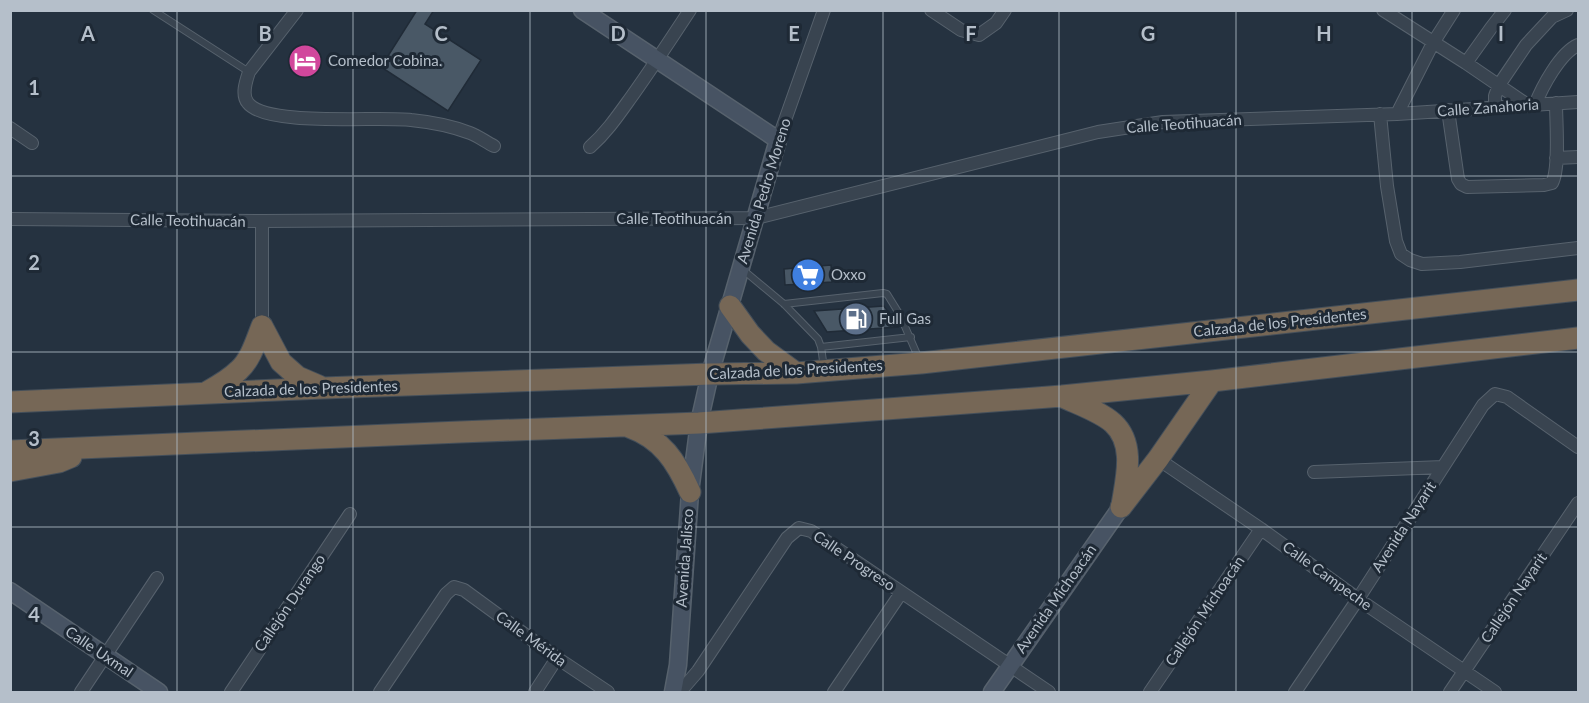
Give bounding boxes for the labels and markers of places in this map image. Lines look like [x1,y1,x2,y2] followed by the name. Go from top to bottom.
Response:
[287,43,323,79] hotel icon: Comedor Cobina.
[328,51,442,69] place label: Comedor Cobina.
[790,257,826,293] supermarket icon: Oxxo
[831,265,866,283] place label: Oxxo
[838,301,874,337] fuel station icon: Full Gas
[879,309,931,327] place label: Full Gas

